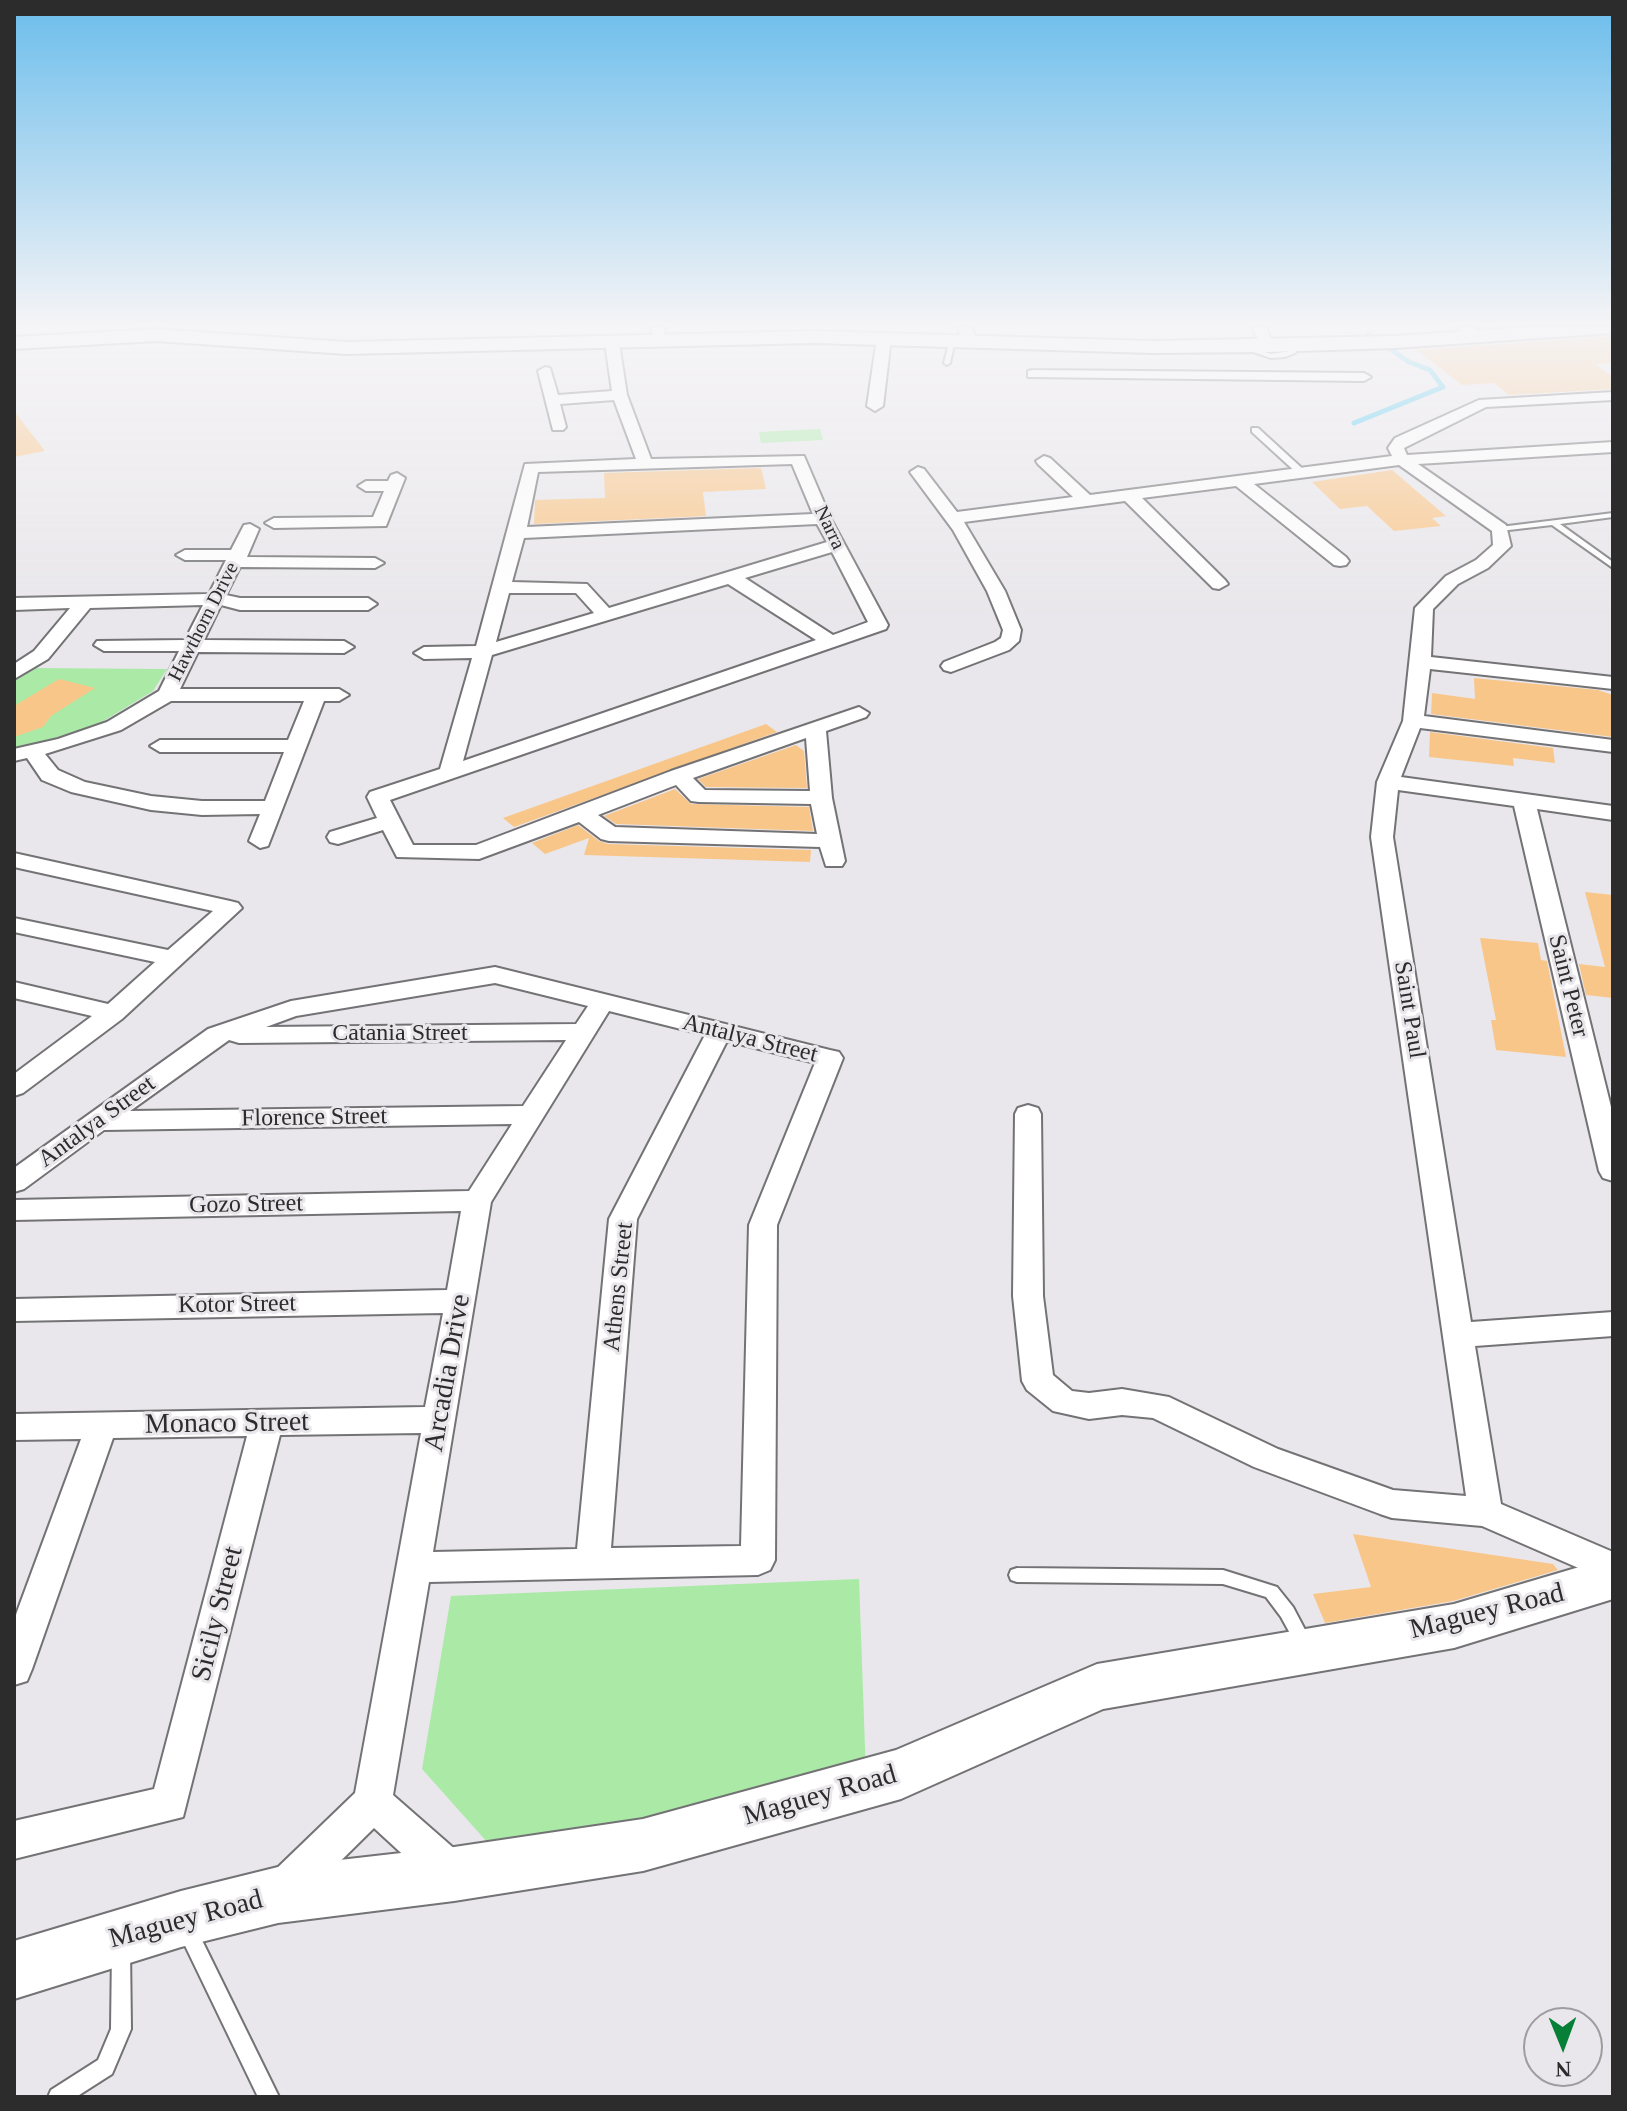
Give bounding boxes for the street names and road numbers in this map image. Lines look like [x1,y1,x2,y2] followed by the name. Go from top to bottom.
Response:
[808,502,850,554] street label: Narra
[164,558,244,686] street label: Hawthorn Drive
[1541,932,1595,1040] street label: Saint Peter
[1387,959,1431,1061] street label: Saint Paul
[680,1008,820,1070] street label: Antalya Street
[332,1020,468,1048] street label: Catania Street
[33,1070,161,1174] street label: Antalya Street
[241,1102,387,1134] street label: Florence Street
[189,1190,303,1220] street label: Gozo Street
[598,1221,640,1353] street label: Athens Street
[178,1290,296,1320] street label: Kotor Street
[418,1292,478,1454] street label: Arcadia Drive
[145,1406,309,1442] street label: Monaco Street
[185,1543,251,1685] street label: Sicily Street
[1406,1577,1568,1647] street label: Maguey Road
[739,1758,901,1834] street label: Maguey Road
[105,1883,267,1957] street label: Maguey Road

